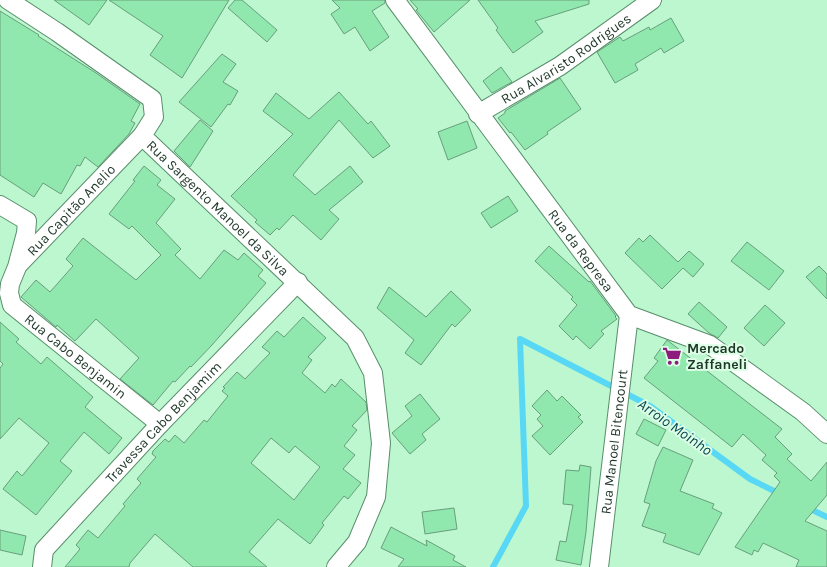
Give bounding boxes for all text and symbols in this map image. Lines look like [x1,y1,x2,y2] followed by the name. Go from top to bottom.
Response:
[498,10,634,108] street label: Rua Alvaristo Rodrigues
[143,137,292,280] street label: Rua Sargento Manoel da Silva
[24,161,119,260] street label: Rua Capitão Anelio
[544,206,617,295] street label: Rua da Represa
[21,310,130,403] street label: Rua Cabo Benjamin
[687,340,747,373] place label: Mercado Zaffaneli
[661,345,683,367] supermarket icon: Mercado Zaffaneli
[102,358,225,487] street label: Travessa Cabo Benjamim
[597,369,631,515] street label: Rua Manoel Bitencourt
[634,395,716,460] water label: Arroio Moinho

